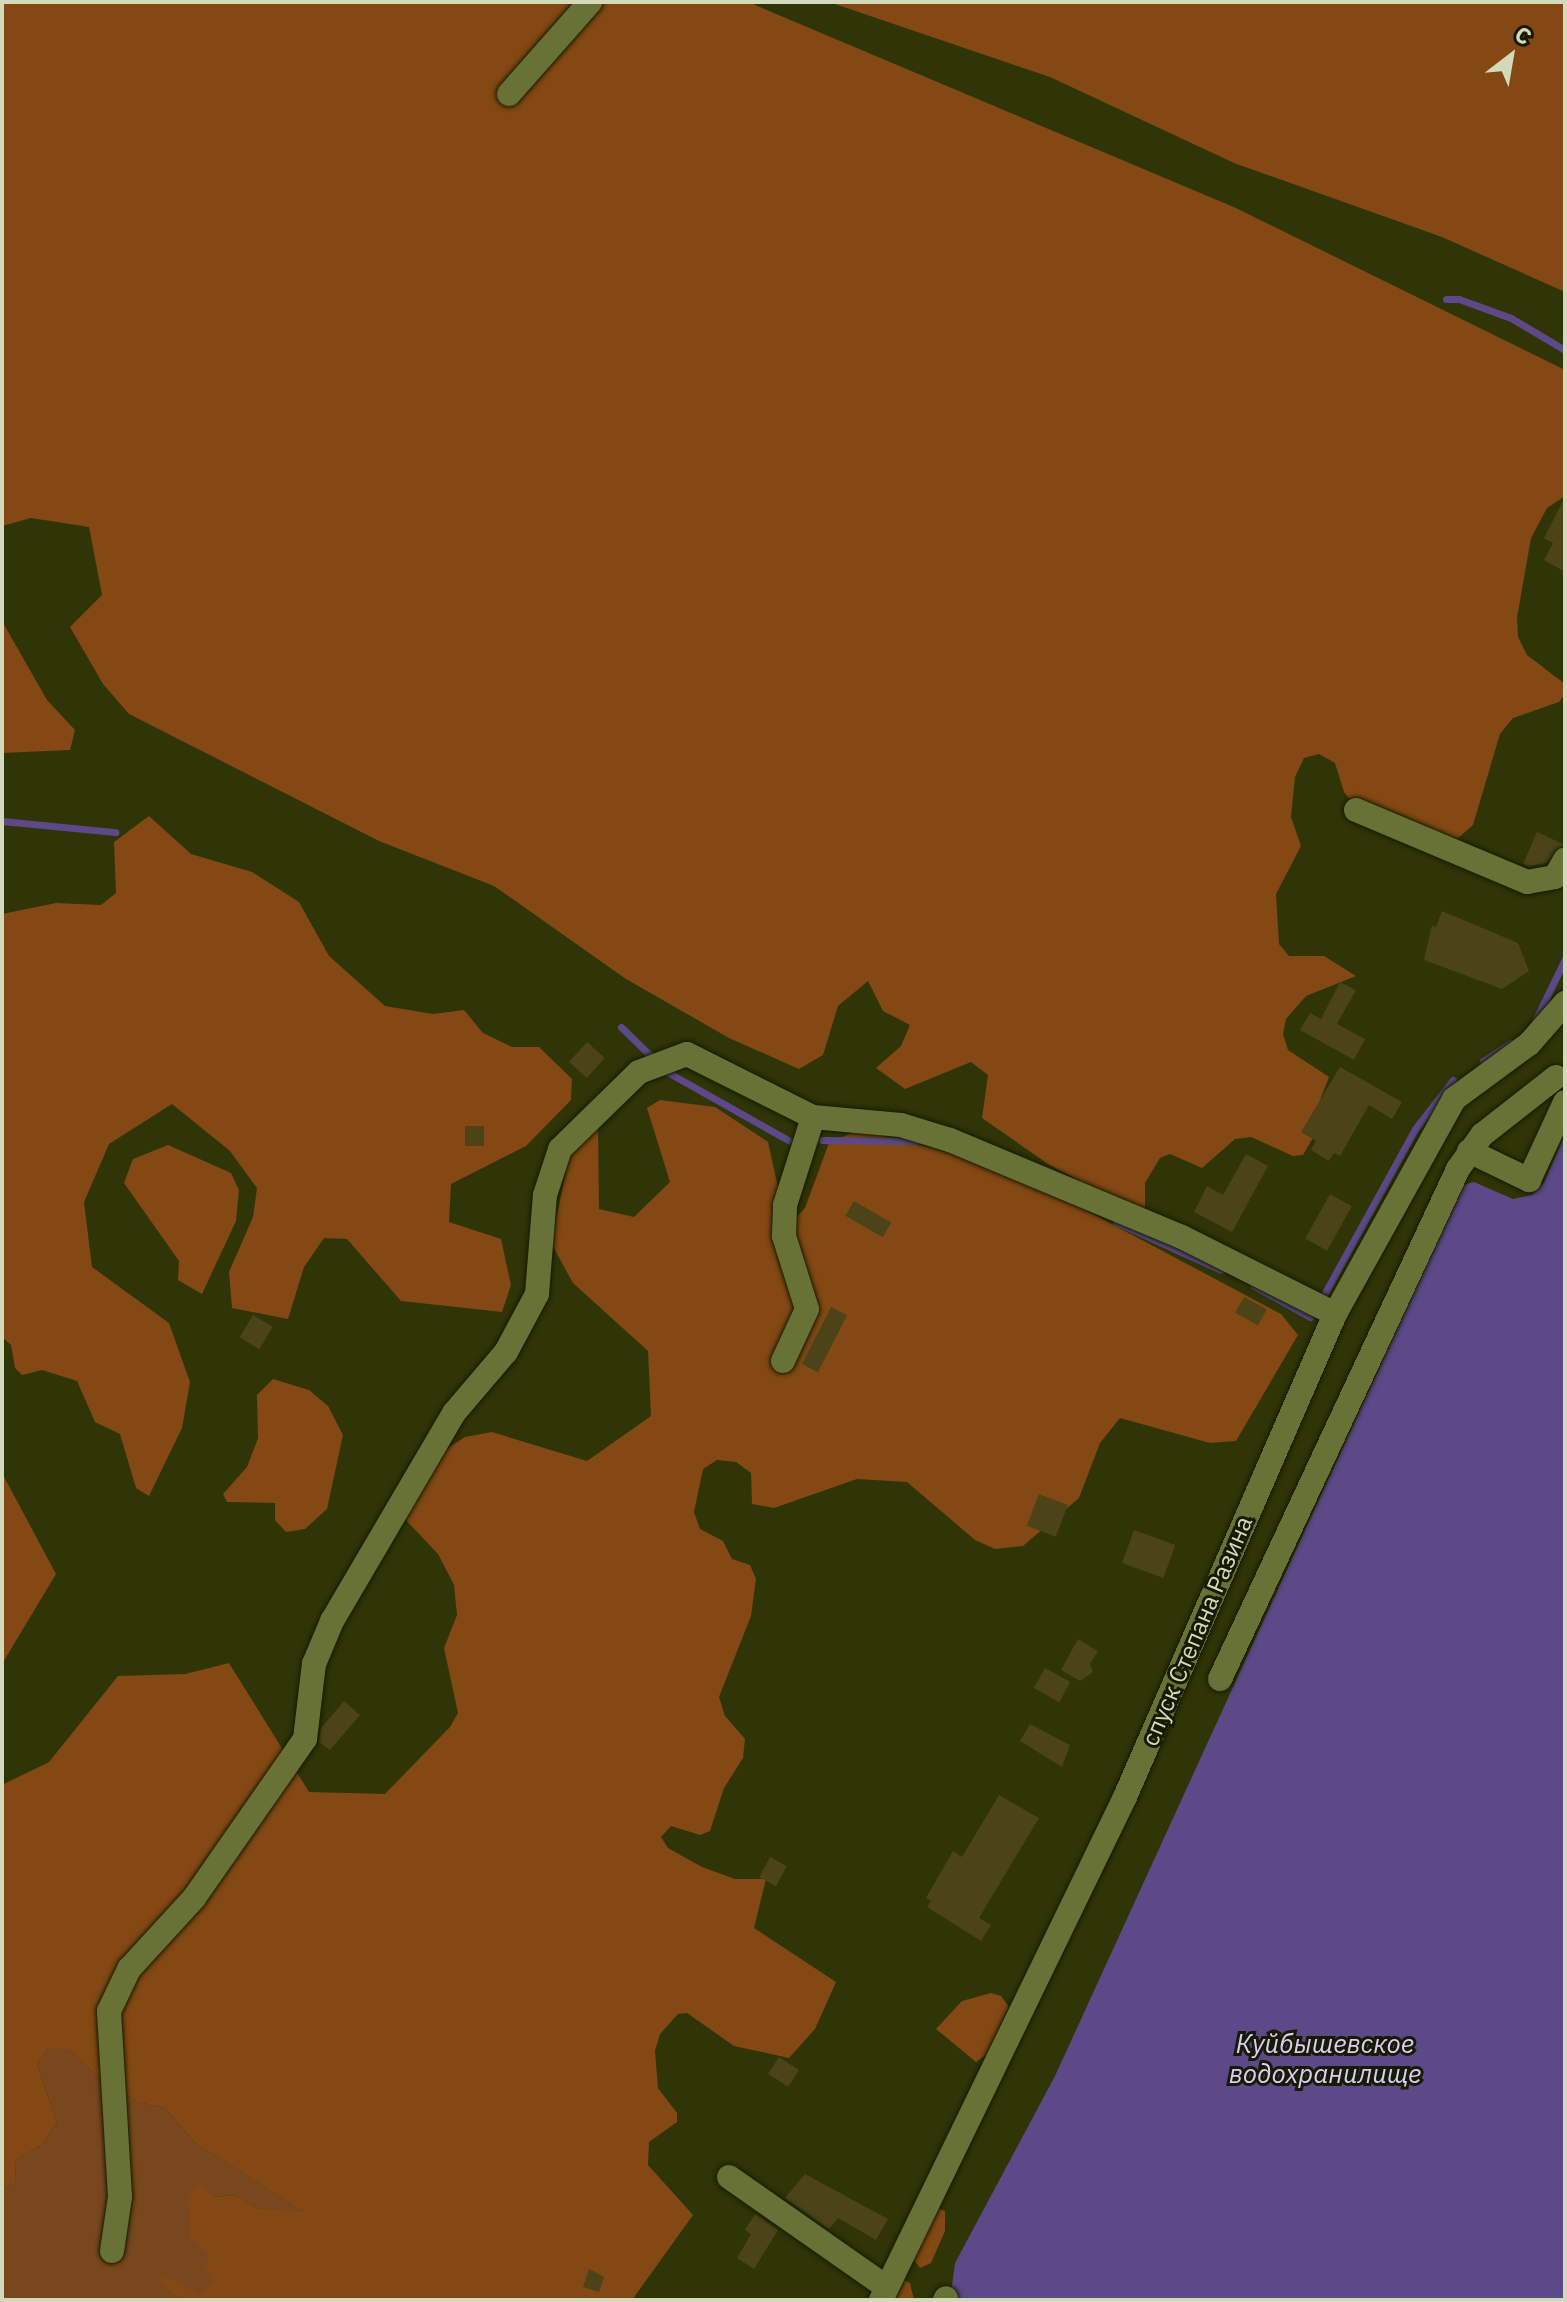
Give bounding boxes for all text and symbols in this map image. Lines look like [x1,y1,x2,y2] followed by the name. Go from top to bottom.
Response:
[1471,16,1551,96] north arrow
[1510,19,1537,51] text: С
[1136,1512,1258,1750] street label: спуск Степана Разина
[1229,2028,1421,2090] water label: Куйбышевское водохранилище

